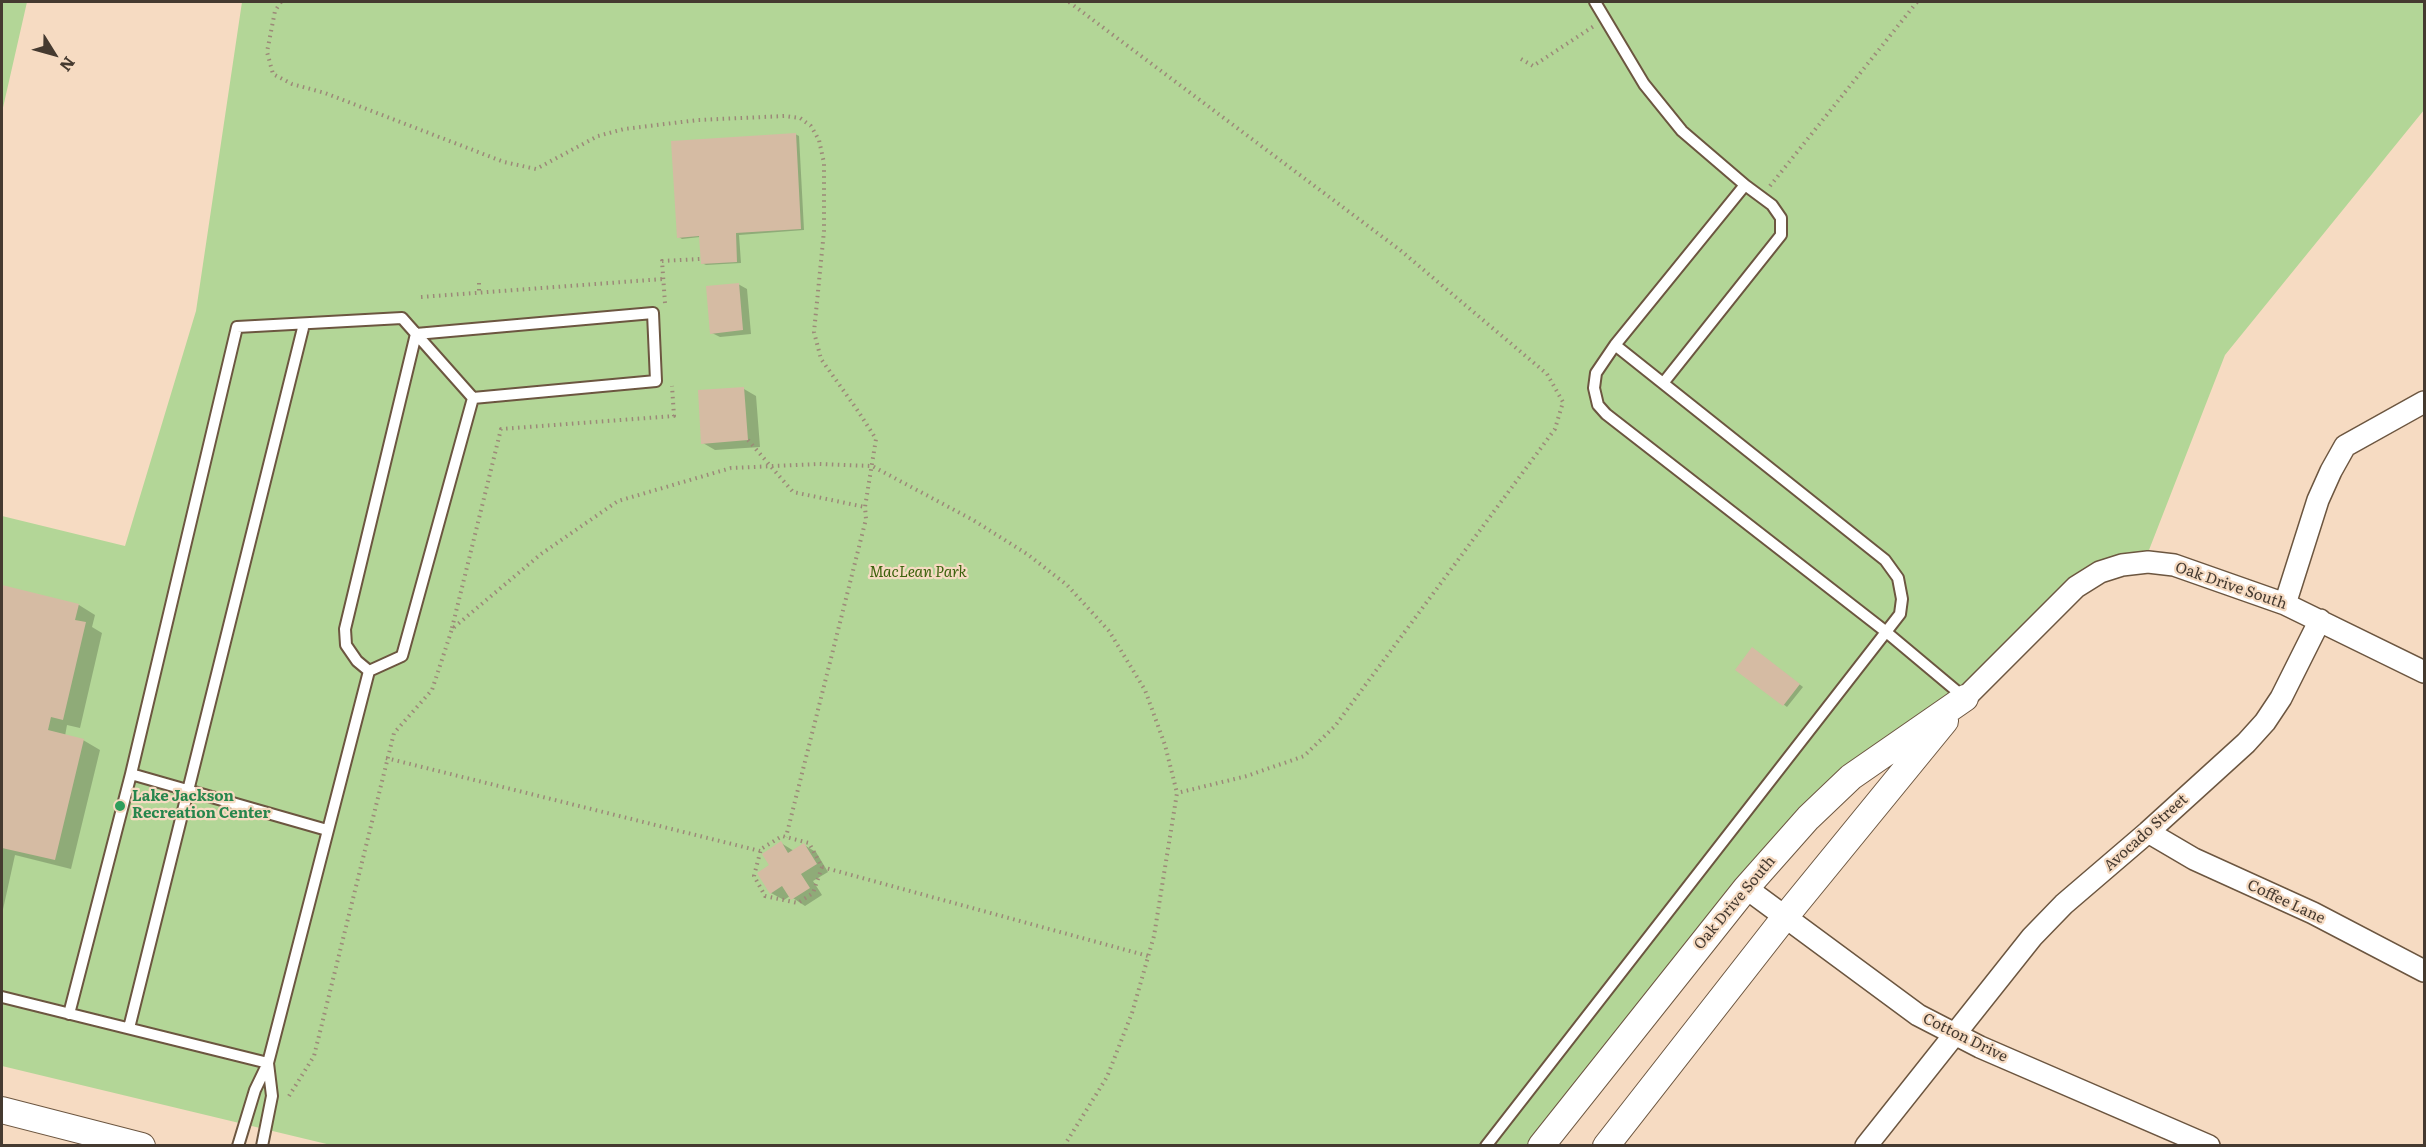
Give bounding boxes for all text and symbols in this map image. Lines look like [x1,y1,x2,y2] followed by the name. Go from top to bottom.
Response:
[24,24,84,84] north arrow
[55,52,82,77] text: N
[2173,558,2289,614] street label: Oak Drive South
[869,564,967,582] park label: MacLean Park
[132,788,271,823] place label: Lake Jackson Recreation Center
[2101,791,2191,875] street label: Avocado Street
[113,799,127,813] marker: Lake Jackson Recreation Center
[1691,852,1779,954] street label: Oak Drive South
[2244,876,2328,928] street label: Coffee Lane
[1920,1010,2010,1066] street label: Cotton Drive

